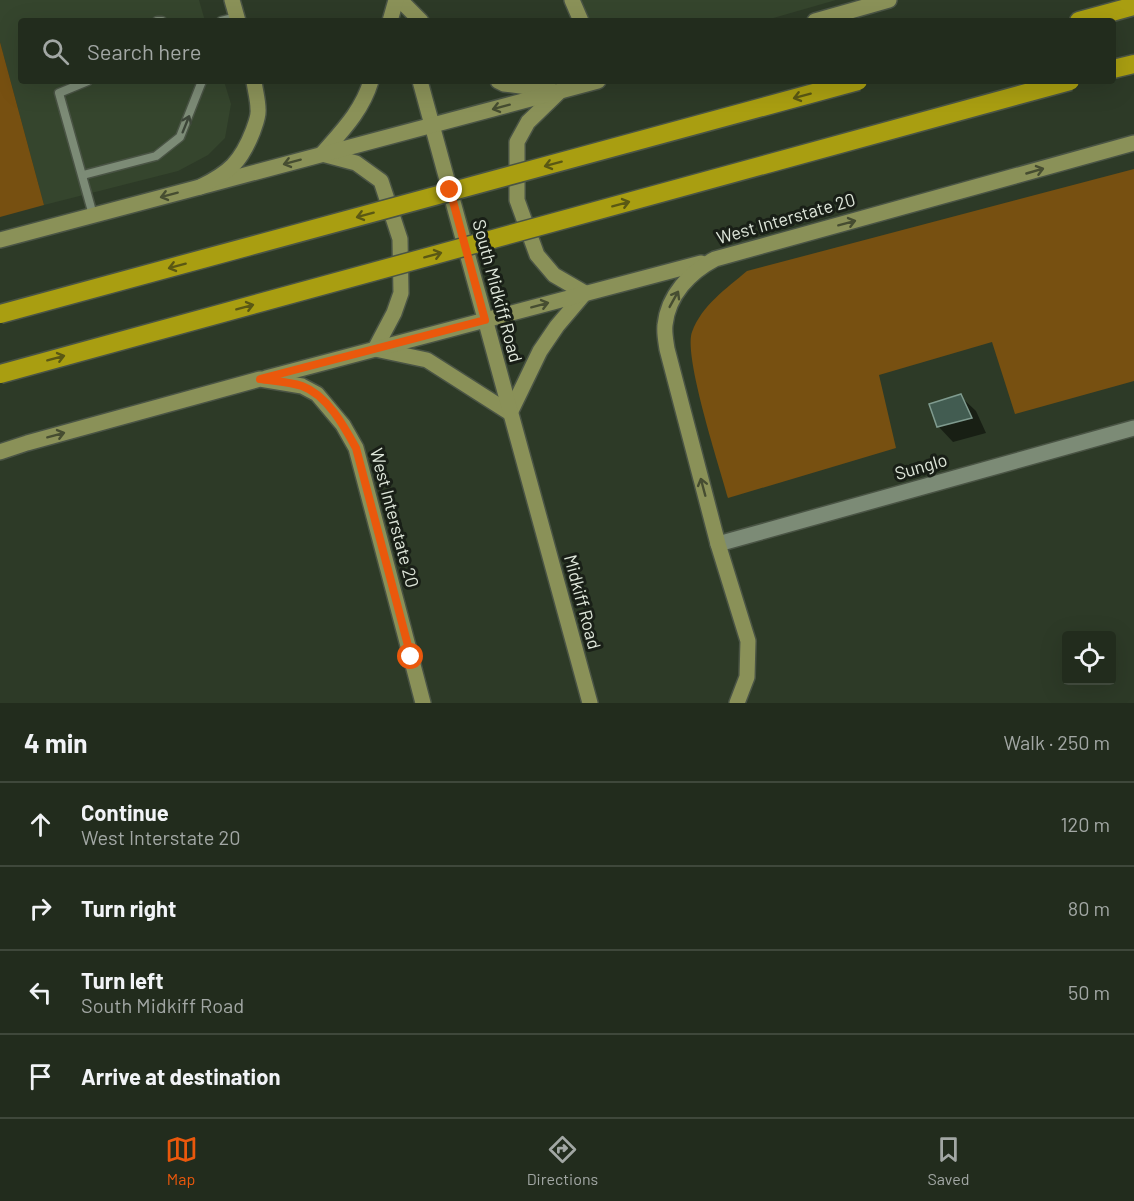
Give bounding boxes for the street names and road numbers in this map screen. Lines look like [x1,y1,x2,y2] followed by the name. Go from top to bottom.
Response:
[714,188,858,248] street label: West Interstate 20
[468,217,528,365] street label: South Midkiff Road
[366,446,424,590] street label: West Interstate 20
[892,448,949,484] street label: Sunglo
[560,552,606,651] street label: Midkiff Road

